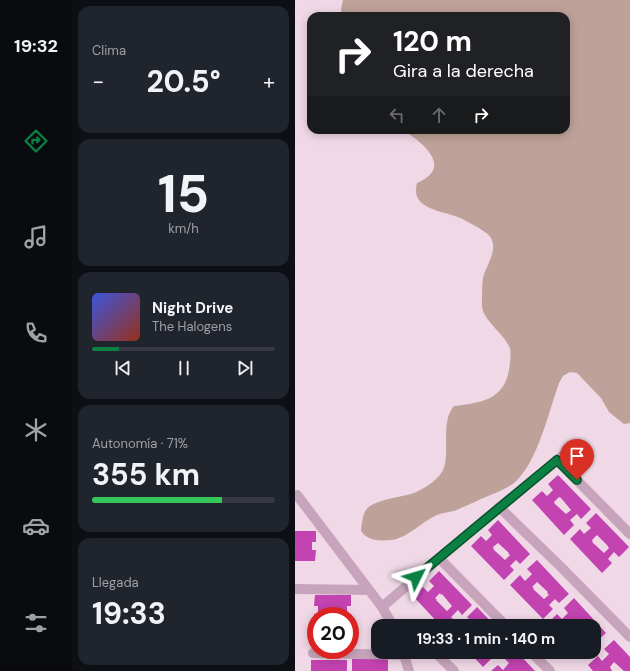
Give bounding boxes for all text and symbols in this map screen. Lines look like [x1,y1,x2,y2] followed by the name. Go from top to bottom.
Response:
[393,23,472,60] text: 120 m
[327,28,379,80] icon: right
[14,34,58,58] text: 19:32
[92,42,126,59] text: Clima
[393,59,534,83] text: Gira a la derecha
[146,62,221,101] text: 20.5°
[92,67,104,96] text: −
[263,67,275,96] text: +
[386,104,408,126] icon: left
[428,104,450,126] icon: ahead
[470,104,492,126] icon: right
[22,127,50,155] icon: directions
[158,160,209,228] text: 15
[168,220,199,237] text: km/h
[22,223,50,251] icon: music
[152,298,233,318] text: Night Drive
[152,318,232,335] text: The Halogens
[22,319,50,347] icon: phone
[112,357,134,379] icon: previous
[173,357,195,379] icon: pause
[234,357,256,379] icon: next
[22,416,50,444] icon: climate
[92,435,188,452] text: Autonomía · 71%
[560,439,594,480] pin
[566,445,588,467] icon: arrive
[92,455,200,494] text: 355 km
[22,512,50,540] icon: car
[395,556,437,598] position arrow
[92,574,139,591] text: Llegada
[92,594,166,633] text: 19:33
[307,607,359,659] speed limit sign: 20
[22,609,50,637] icon: filters
[417,629,555,649] text: 19:33 · 1 min · 140 m

